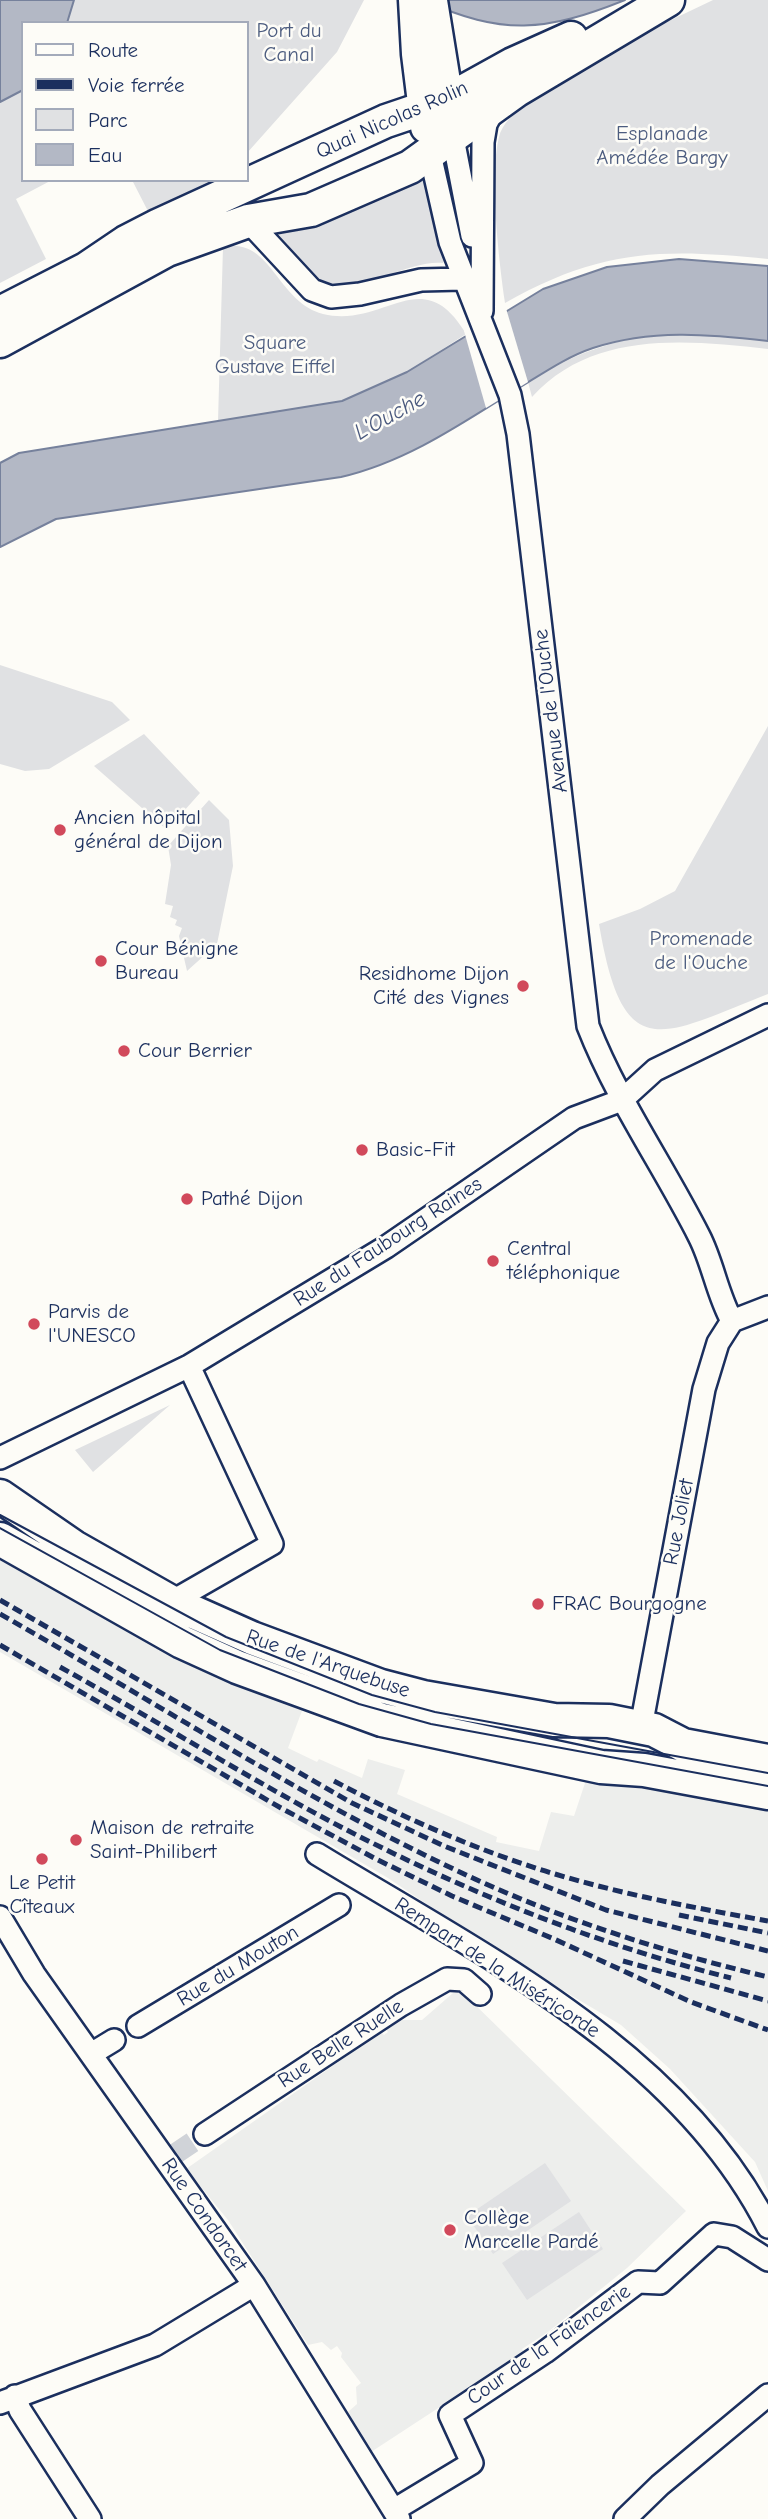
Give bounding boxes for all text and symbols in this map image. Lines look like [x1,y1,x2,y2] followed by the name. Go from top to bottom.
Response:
[256,18,322,68] park label: Port du Canal
[21,21,248,182] legend
[88,38,138,62] text: Route
[88,73,185,97] text: Voie ferrée
[312,75,472,165] street label: Quai Nicolas Rolin
[88,108,128,132] text: Parc
[596,121,728,171] park label: Esplanade Amédée Bargy
[88,143,122,167] text: Eau
[215,330,335,380] park label: Square Gustave Eiffel
[350,385,430,447] water label: L'Ouche
[528,628,574,794] street label: Avenue de l'Ouche
[74,805,222,855] place label: Ancien hôpital général de Dijon
[52,822,68,838] marker: Ancien hôpital général de Dijon
[650,926,752,976] park label: Promenade de l'Ouche
[115,936,238,986] place label: Cour Bénigne Bureau
[93,953,109,969] marker: Cour Bénigne Bureau
[359,961,509,1011] place label: Residhome Dijon Cité des Vignes
[515,978,531,994] marker: Residhome Dijon Cité des Vignes
[138,1038,252,1064] place label: Cour Berrier
[116,1043,132,1059] marker: Cour Berrier
[376,1137,455,1163] place label: Basic-Fit
[354,1142,370,1158] marker: Basic-Fit
[289,1172,487,1312] street label: Rue du Faubourg Raines
[201,1186,303,1212] place label: Pathé Dijon
[179,1191,195,1207] marker: Pathé Dijon
[507,1236,620,1286] place label: Central téléphonique
[485,1253,501,1269] marker: Central téléphonique
[48,1299,136,1349] place label: Parvis de l'UNESCO
[26,1316,42,1332] marker: Parvis de l'UNESCO
[658,1477,700,1567] street label: Rue Joliet
[552,1591,707,1617] place label: FRAC Bourgogne
[530,1596,546,1612] marker: FRAC Bourgogne
[243,1624,413,1704] street label: Rue de l'Arquebuse
[90,1815,254,1865] place label: Maison de retraite Saint-Philibert
[68,1832,84,1848] marker: Maison de retraite Saint-Philibert
[34,1851,50,1867] marker: Le Petit Cîteaux
[9,1870,75,1920] place label: Le Petit Cîteaux
[390,1892,604,2044] street label: Rempart de la Miséricorde
[173,1920,303,2012] street label: Rue du Mouton
[274,1994,408,2094] street label: Rue Belle Ruelle
[156,2153,252,2277] street label: Rue Condorcet
[464,2205,599,2255] place label: Collège Marcelle Pardé
[442,2222,458,2238] marker: Collège Marcelle Pardé
[462,2279,636,2411] street label: Cour de la Faïencerie

